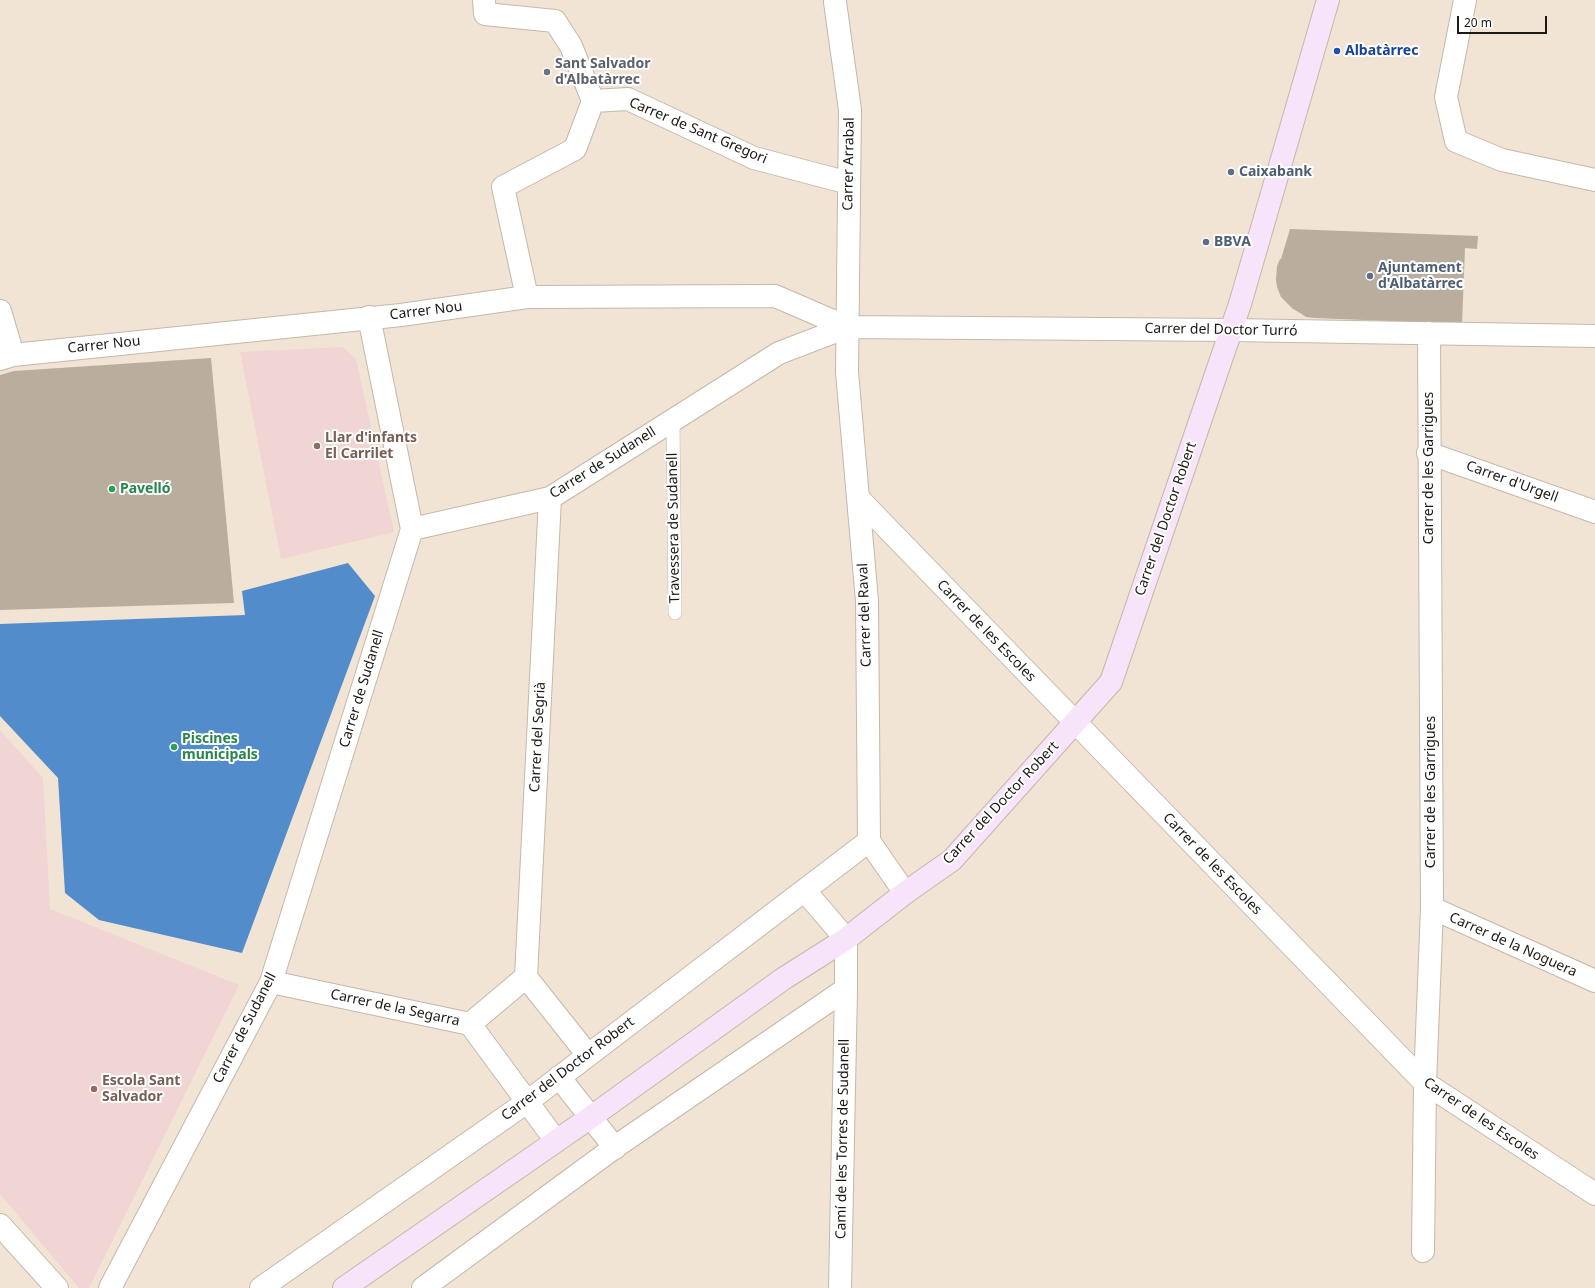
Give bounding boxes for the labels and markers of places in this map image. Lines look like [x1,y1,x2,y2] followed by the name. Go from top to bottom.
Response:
[1345,43,1418,59] place label: Albatàrrec
[1332,46,1342,56] marker: Albatàrrec
[555,56,650,88] place label: Sant Salvador d'Albatàrrec
[542,67,552,77] marker: Sant Salvador d'Albatàrrec
[1239,164,1312,180] place label: Caixabank
[1226,167,1236,177] marker: Caixabank
[1214,234,1251,250] place label: BBVA
[1201,237,1211,247] marker: BBVA
[1378,260,1463,292] place label: Ajuntament d'Albatàrrec
[1365,271,1375,281] marker: Ajuntament d'Albatàrrec
[325,430,417,462] place label: Llar d'infants El Carrilet
[312,441,322,451] marker: Llar d'infants El Carrilet
[120,481,171,497] place label: Pavelló
[107,484,117,494] marker: Pavelló
[182,731,258,764] place label: Piscines municipals
[169,742,179,752] marker: Piscines municipals
[102,1073,180,1106] place label: Escola Sant Salvador
[89,1084,99,1094] marker: Escola Sant Salvador

